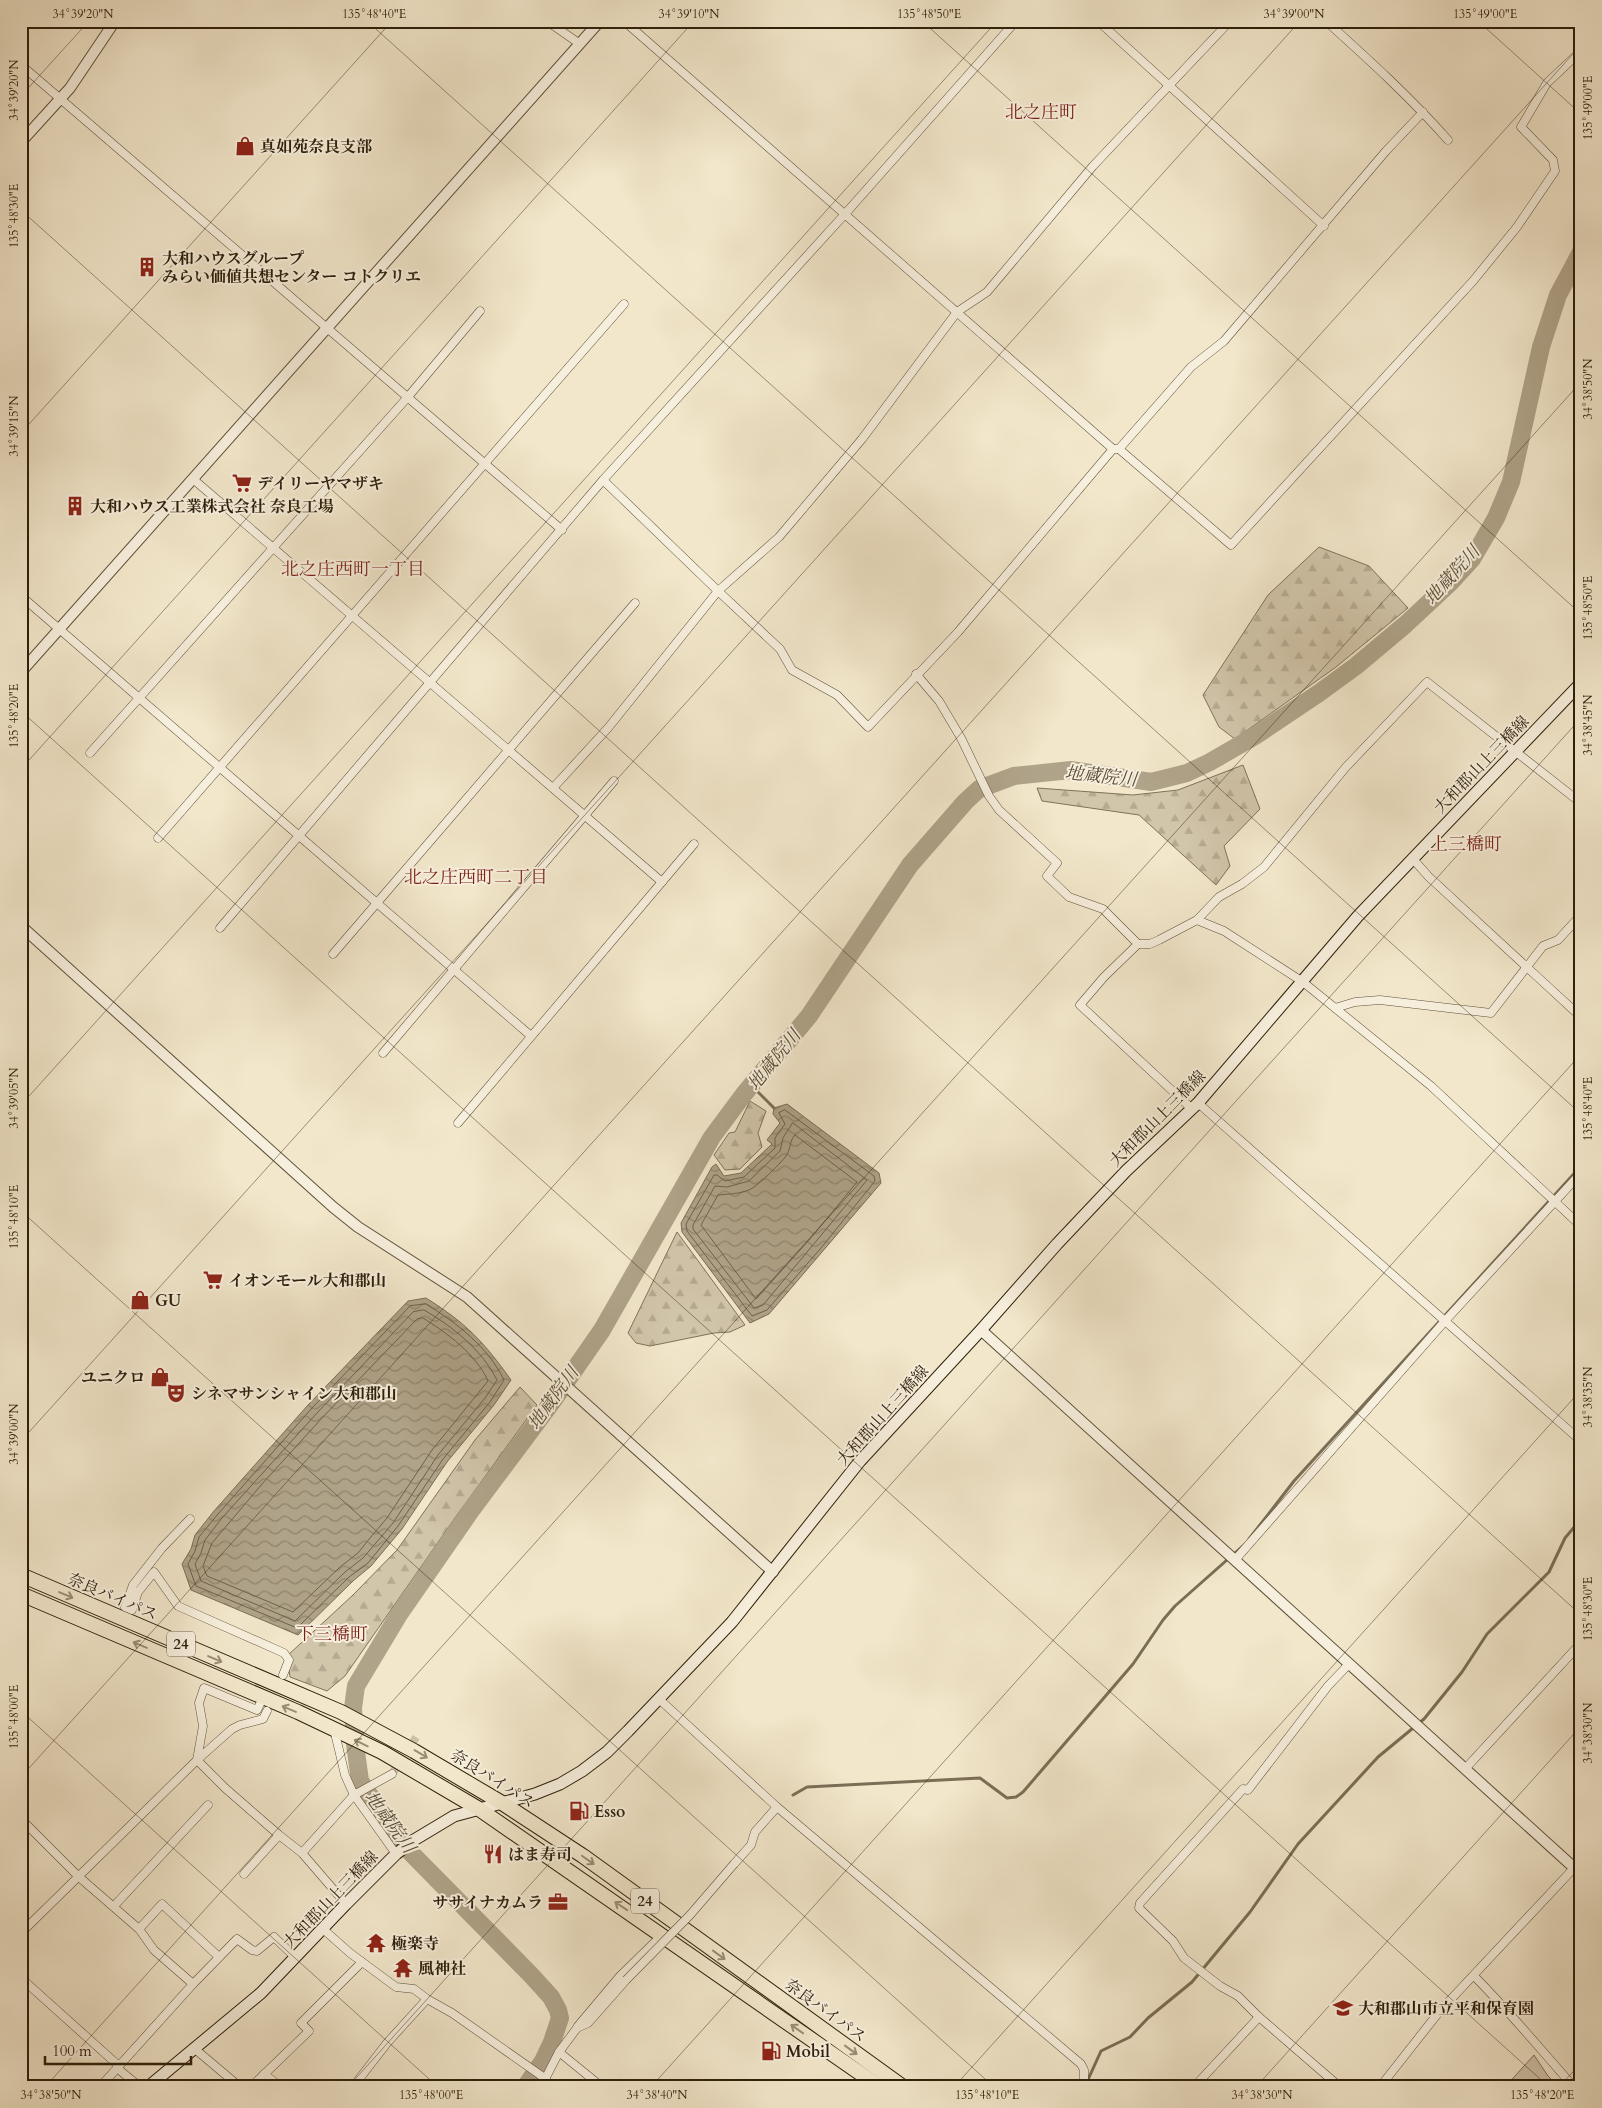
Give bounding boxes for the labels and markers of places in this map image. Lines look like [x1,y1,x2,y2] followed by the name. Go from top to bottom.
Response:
[234,135,256,157] shop icon: 真如苑奈良支部
[260,136,373,158] place label: 真如苑奈良支部
[162,248,421,288] place label: 大和ハウスグループ みらい価値共想センター コトクリエ
[136,256,158,278] building icon: 大和ハウスグループ みらい価値共想センター コトクリエ
[231,472,253,494] supermarket icon: デイリーヤマザキ
[257,473,384,495] place label: デイリーヤマザキ
[64,495,86,517] building icon: 大和ハウス工業株式会社 奈良工場
[90,496,334,518] place label: 大和ハウス工業株式会社 奈良工場
[202,1269,224,1291] supermarket icon: イオンモール大和郡山
[228,1270,387,1292] place label: イオンモール大和郡山
[129,1289,151,1311] shop icon: GU
[155,1290,181,1312] place label: GU
[149,1366,171,1388] shop icon: ユニクロ
[81,1367,145,1389] place label: ユニクロ
[165,1382,187,1404] theatre icon: シネマサンシャイン大和郡山
[191,1383,397,1405] place label: シネマサンシャイン大和郡山
[568,1800,590,1822] fuel station icon: Esso
[594,1801,625,1823] place label: Esso
[482,1843,504,1865] restaurant icon: はま寿司
[508,1844,572,1866] place label: はま寿司
[547,1891,569,1913] office icon: ササイナカムラ
[432,1892,543,1914] place label: ササイナカムラ
[365,1932,387,1954] temple icon: 極楽寺
[391,1933,439,1955] place label: 極楽寺
[392,1957,414,1979] temple icon: 風神社
[418,1958,466,1980] place label: 風神社
[1332,1997,1354,2019] school or university icon: 大和郡山市立平和保育園
[1358,1998,1534,2020] place label: 大和郡山市立平和保育園
[760,2040,782,2062] fuel station icon: Mobil
[786,2041,830,2063] place label: Mobil

